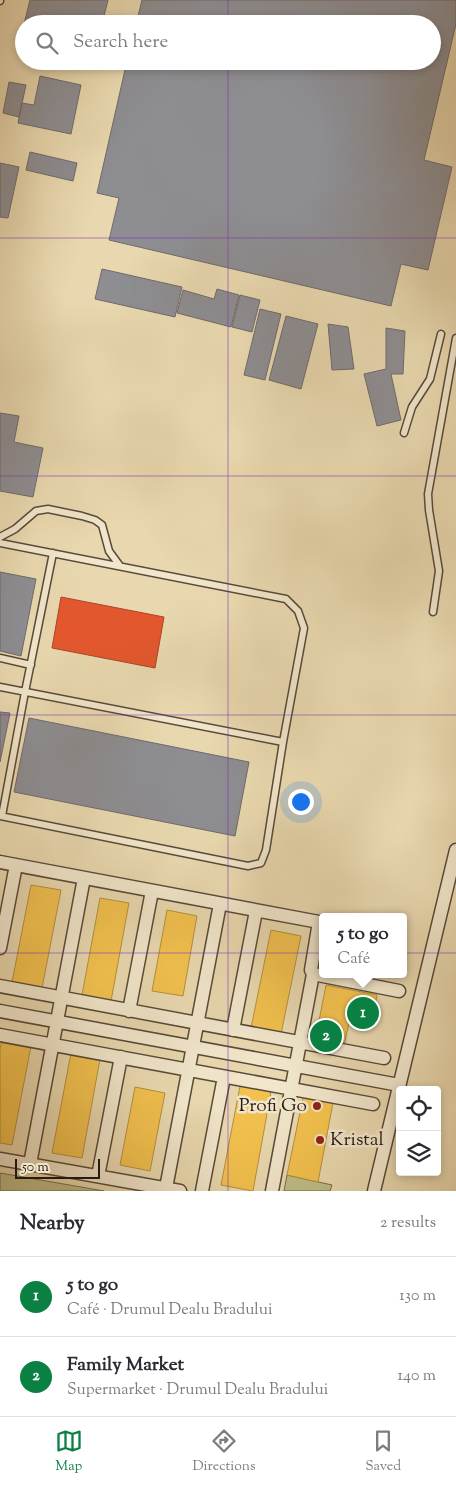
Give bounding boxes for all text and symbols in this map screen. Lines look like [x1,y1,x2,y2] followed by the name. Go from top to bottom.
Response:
[15,15,441,70] search box
[33,29,61,57] icon: search
[73,29,168,56] text: Search here
[288,789,314,815] your location
[319,913,407,978] popup
[337,921,389,948] text: 5 to go
[337,948,370,971] text: Café
[347,994,379,1032] pin: 1
[310,1017,342,1055] pin: 2
[396,1086,441,1176] map controls
[396,1086,441,1131] button: locate
[239,1093,307,1120] place label: Profi Go
[311,1100,323,1112] marker: Profi Go
[330,1127,384,1154] place label: Kristal
[396,1131,441,1176] button: layers
[314,1134,326,1146] marker: Kristal
[15,1156,100,1179] scale bar
[22,1158,49,1178] text: 50 m
[20,1209,85,1239] text: Nearby
[380,1212,436,1235] text: 2 results
[67,1272,118,1299] text: 5 to go
[33,1285,39,1308] text: 1
[399,1285,436,1308] text: 130 m
[67,1299,272,1322] text: Café · Drumul Dealu Bradului
[67,1352,184,1379] text: Family Market
[32,1365,40,1388] text: 2
[398,1365,436,1388] text: 140 m
[67,1379,328,1402] text: Supermarket · Drumul Dealu Bradului
[55,1427,83,1477] tab: Map
[192,1427,256,1477] tab: Directions
[365,1427,401,1477] tab: Saved

